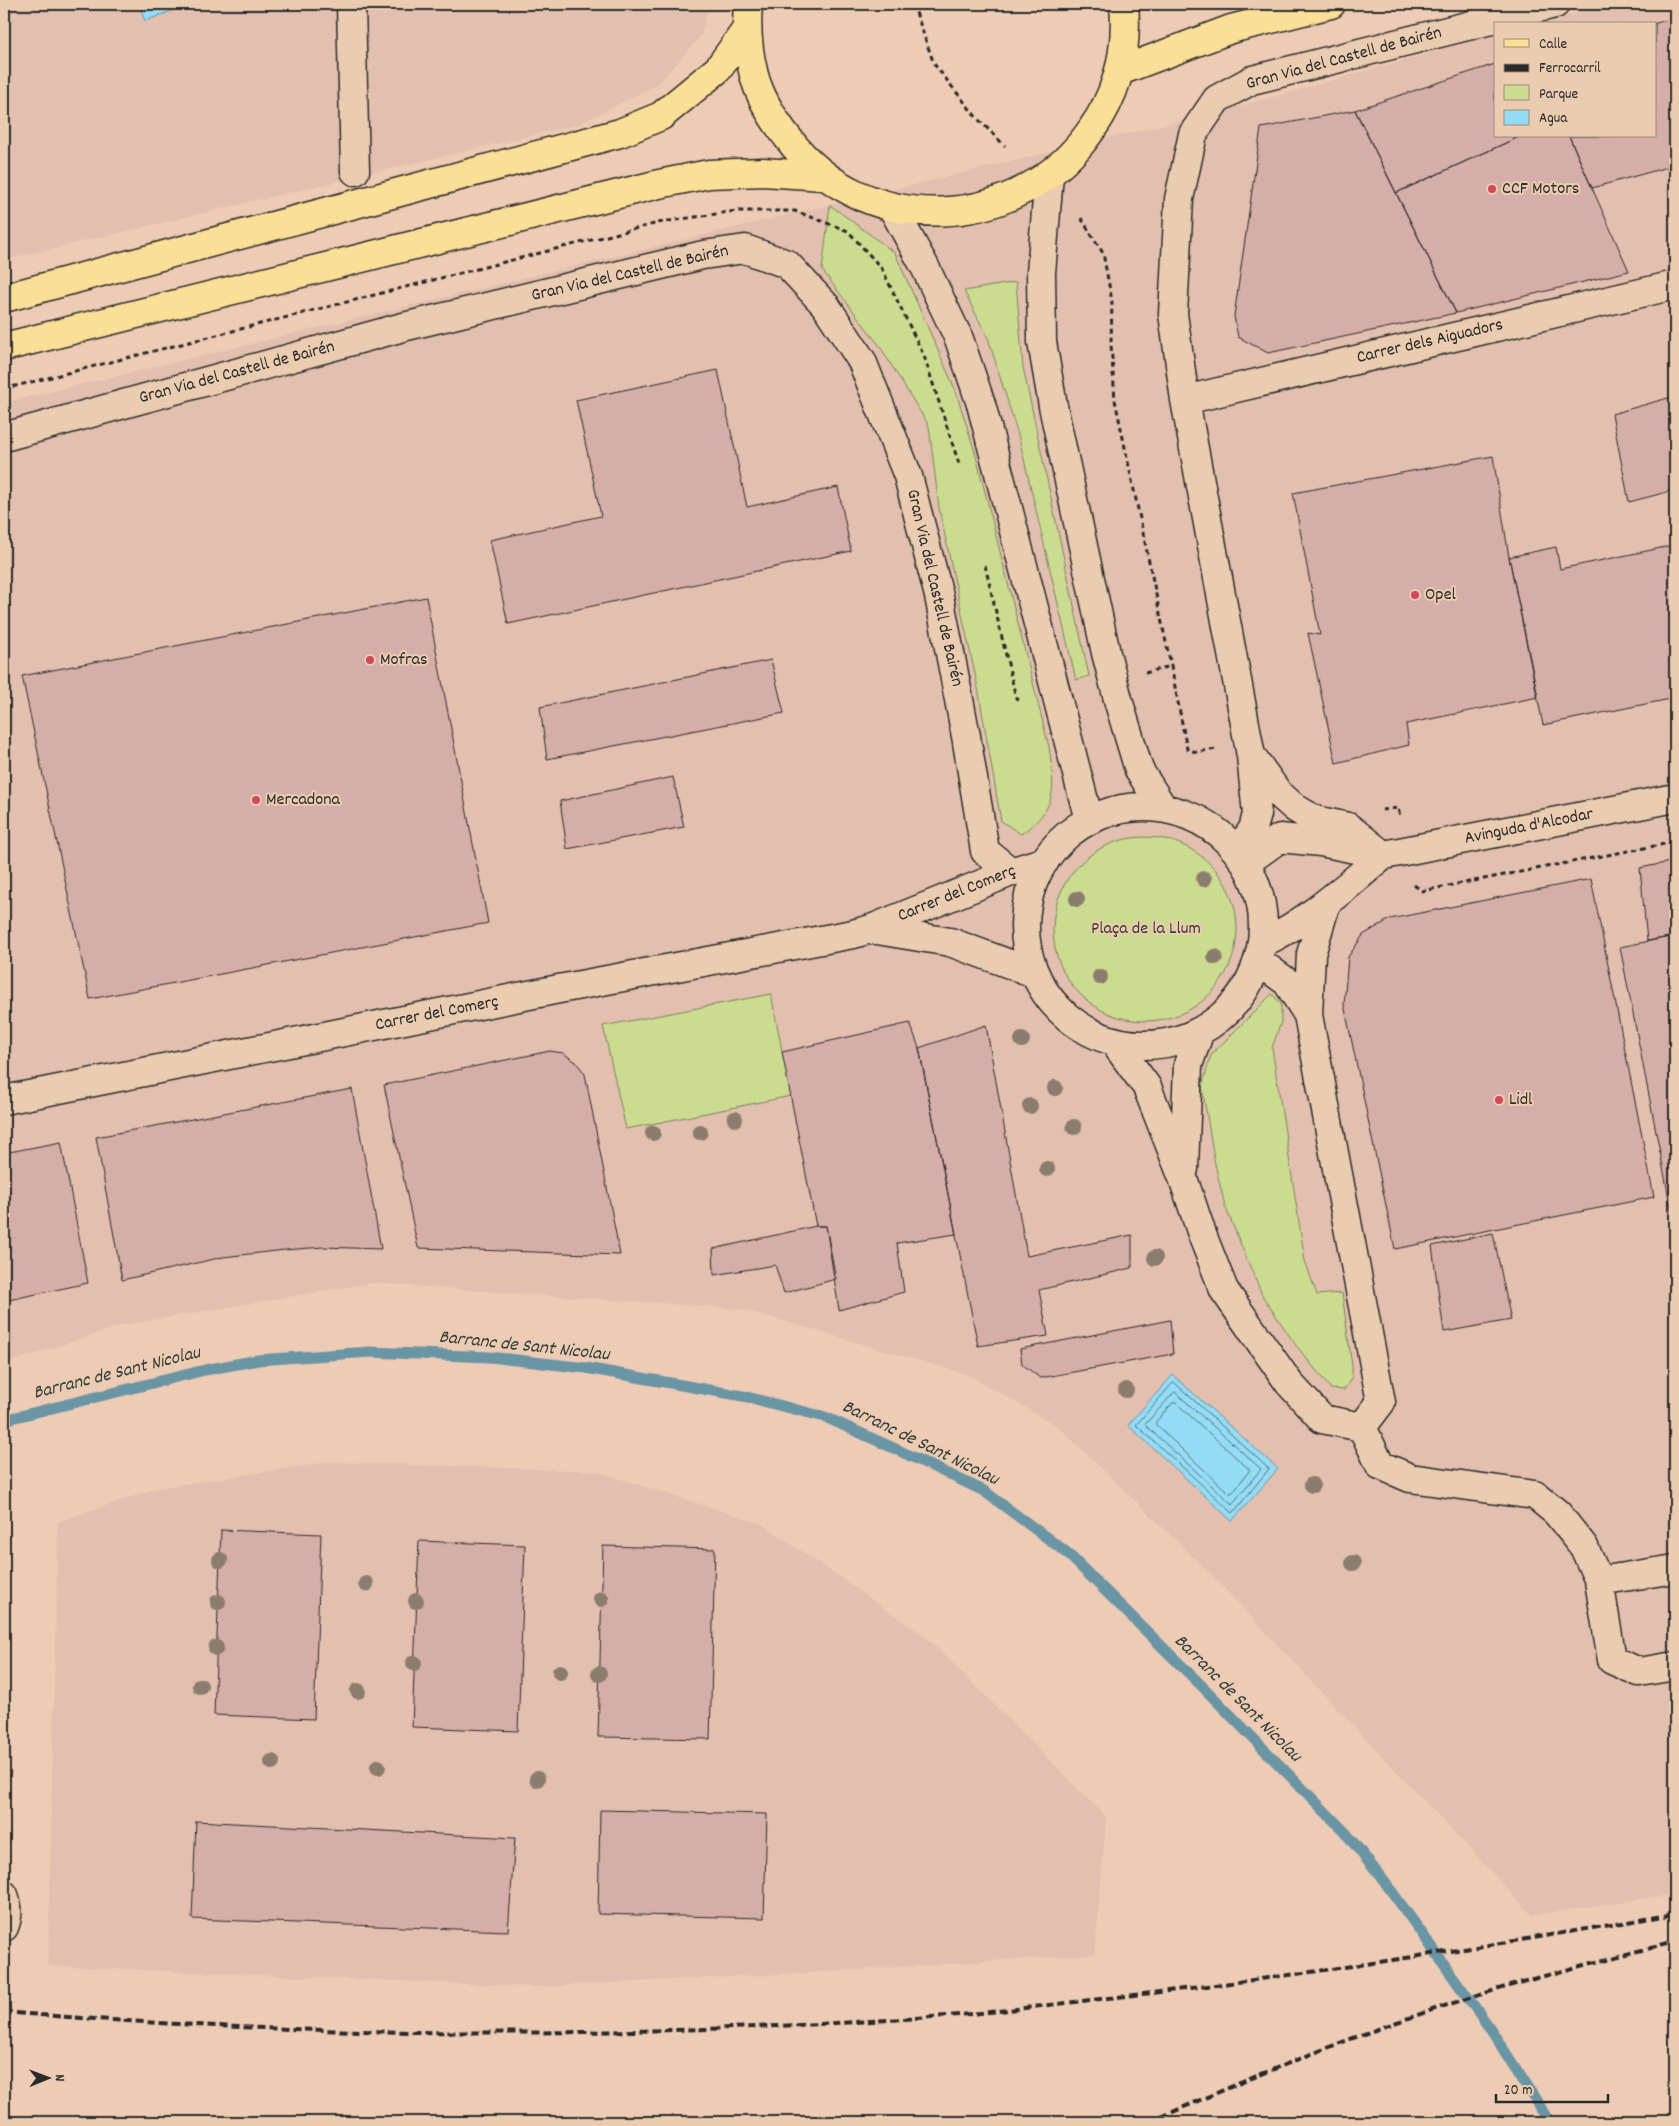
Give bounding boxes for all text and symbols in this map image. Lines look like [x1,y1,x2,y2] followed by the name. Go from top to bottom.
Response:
[1243,21,1445,97] street label: Gran Via del Castell de Bairén
[1494,22,1656,138] legend
[1539,34,1568,56] text: Calle
[1539,58,1601,80] text: Ferrocarril
[1539,84,1579,106] text: Parque
[1539,108,1568,130] text: Agua
[1502,177,1579,202] place label: CCF Motors
[1486,183,1498,195] marker: CCF Motors
[529,239,731,309] street label: Gran Via del Castell de Bairén
[1354,313,1506,371] street label: Carrer dels Aiguadors
[136,335,338,411] street label: Gran Via del Castell de Bairén
[899,487,969,689] street label: Gran Via del Castell de Bairén
[1425,583,1457,608] place label: Opel
[1409,589,1421,601] marker: Opel
[380,648,428,673] place label: Mofras
[364,654,376,666] marker: Mofras
[266,788,341,813] place label: Mercadona
[250,794,262,806] marker: Mercadona
[1463,802,1596,852] street label: Avinguda d'Alcodar
[894,859,1020,929] street label: Carrer del Comerç
[1091,917,1201,942] park label: Plaça de la Llum
[373,990,501,1038] street label: Carrer del Comerç
[1509,1088,1533,1113] place label: Lidl
[1493,1094,1505,1106] marker: Lidl
[437,1325,612,1370] water label: Barranc de Sant Nicolau
[31,1340,205,1408] water label: Barranc de Sant Nicolau
[837,1394,1005,1494] water label: Barranc de Sant Nicolau
[1167,1629,1308,1770] water label: Barranc de Sant Nicolau
[22,2054,72,2104] north arrow
[1496,2071,1609,2103] scale bar
[49,2074,69,2082] text: N
[1504,2080,1532,2102] text: 20 m

